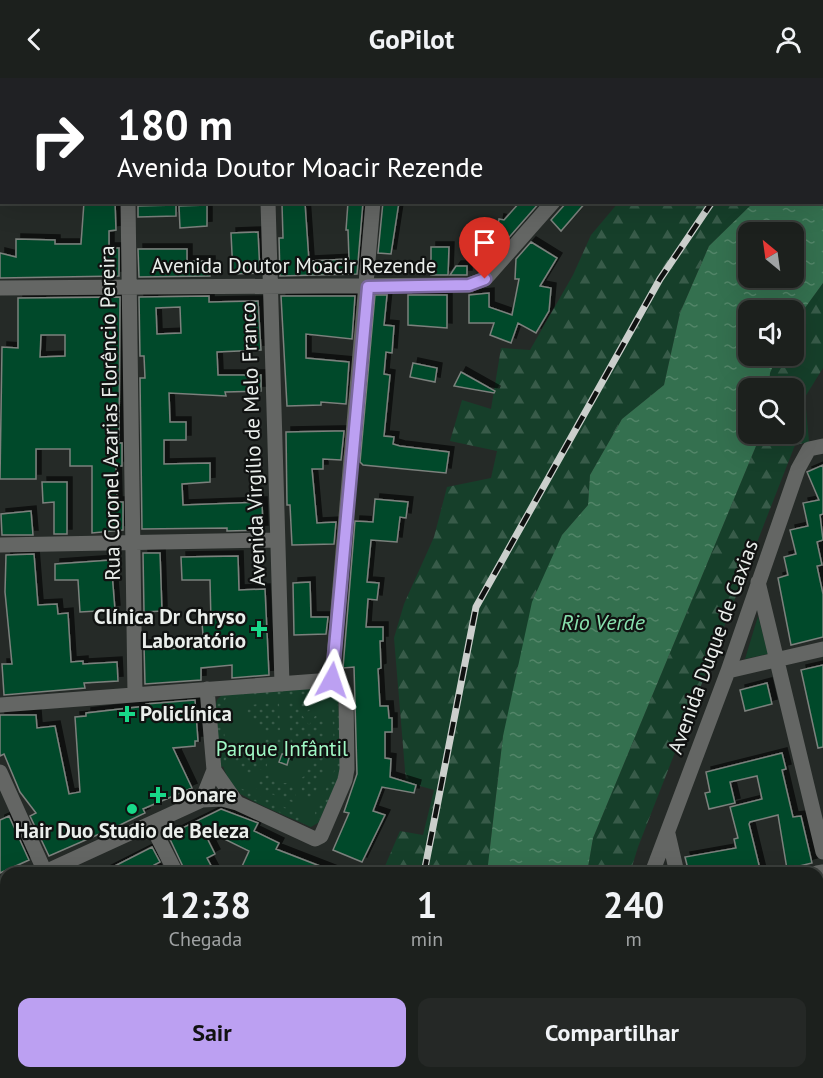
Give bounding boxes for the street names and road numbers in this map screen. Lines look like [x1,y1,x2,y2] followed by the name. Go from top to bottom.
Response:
[93,245,126,581] street label: Rua Coronel Azarias Florêncio Pereira
[152,252,436,279] street label: Avenida Doutor Moacir Rezende
[234,302,271,586] street label: Avenida Virgílio de Melo Franco
[661,536,764,758] street label: Avenida Duque de Caxias

